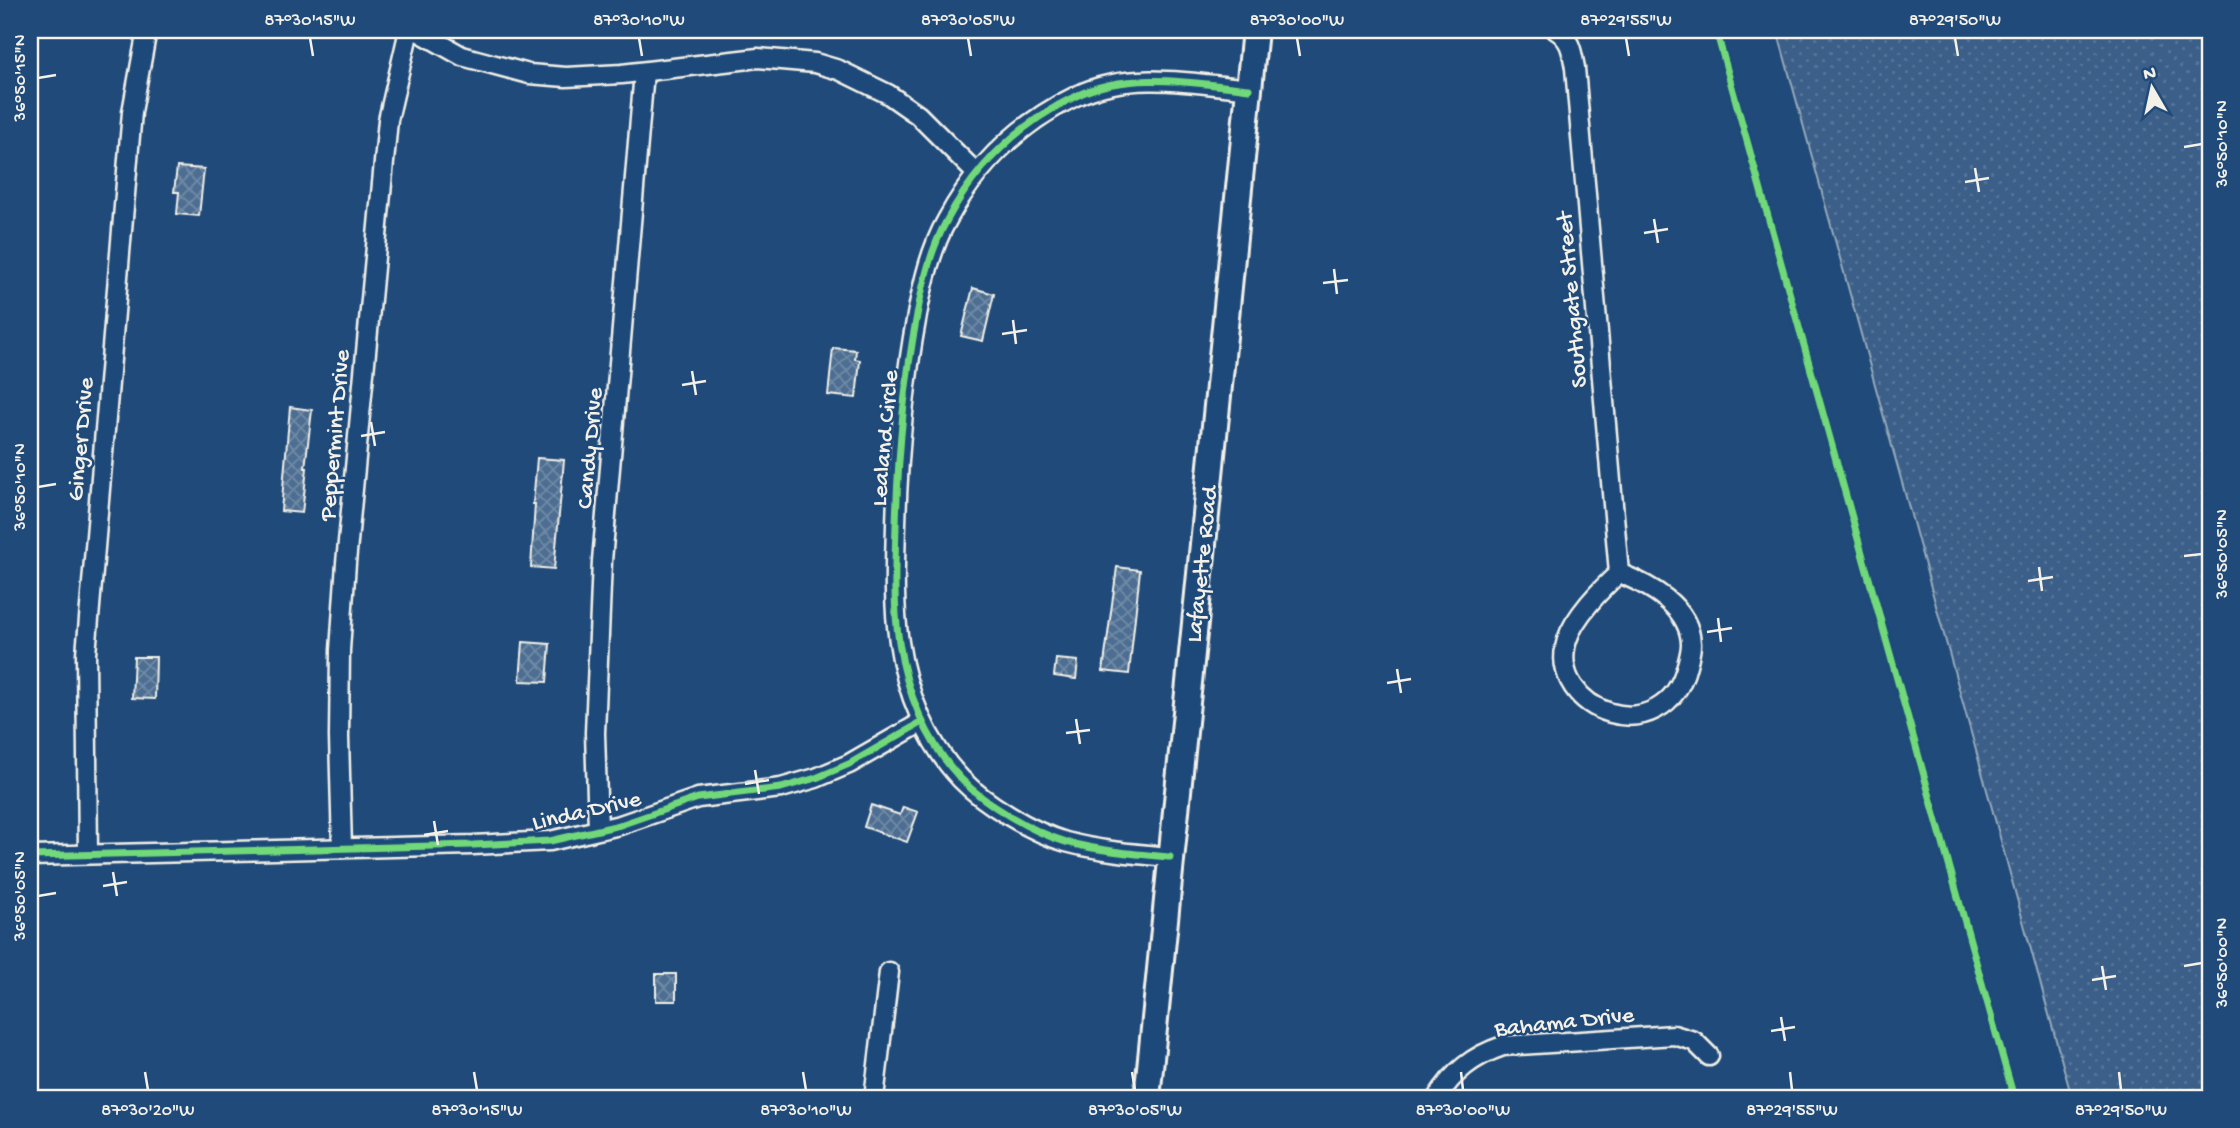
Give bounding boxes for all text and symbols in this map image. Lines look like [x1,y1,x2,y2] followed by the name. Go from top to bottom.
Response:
[265,11,355,32] text: 87°30'15"W
[593,11,685,32] text: 87°30'10"W
[921,11,1015,32] text: 87°30'05"W
[1250,11,1344,32] text: 87°30'00"W
[1580,11,1672,32] text: 87°29'55"W
[1909,11,2001,32] text: 87°29'50"W
[11,35,32,122] text: 36°50'15"N
[2118,52,2188,122] north arrow
[2142,62,2158,87] text: N
[2213,100,2234,189] text: 36°50'10"N
[1551,208,1596,389] street label: Southgate Street
[314,348,358,523] street label: Peppermint Drive
[866,368,907,508] street label: Lealand Circle
[63,376,102,502] street label: Ginger Drive
[572,386,611,510] street label: Candy Drive
[11,443,32,532] text: 36°50'10"N
[1181,483,1226,644] street label: Lafayette Road
[2213,509,2234,600] text: 36°50'05"N
[530,786,645,839] street label: Linda Drive
[11,851,32,942] text: 36°50'05"N
[2213,918,2234,1009] text: 36°50'00"N
[1492,1002,1636,1045] street label: Bahama Drive
[101,1101,195,1122] text: 87°30'20"W
[432,1101,522,1122] text: 87°30'15"W
[760,1101,852,1122] text: 87°30'10"W
[1088,1101,1182,1122] text: 87°30'05"W
[1416,1101,1510,1122] text: 87°30'00"W
[1746,1101,1838,1122] text: 87°29'55"W
[2075,1101,2167,1122] text: 87°29'50"W

